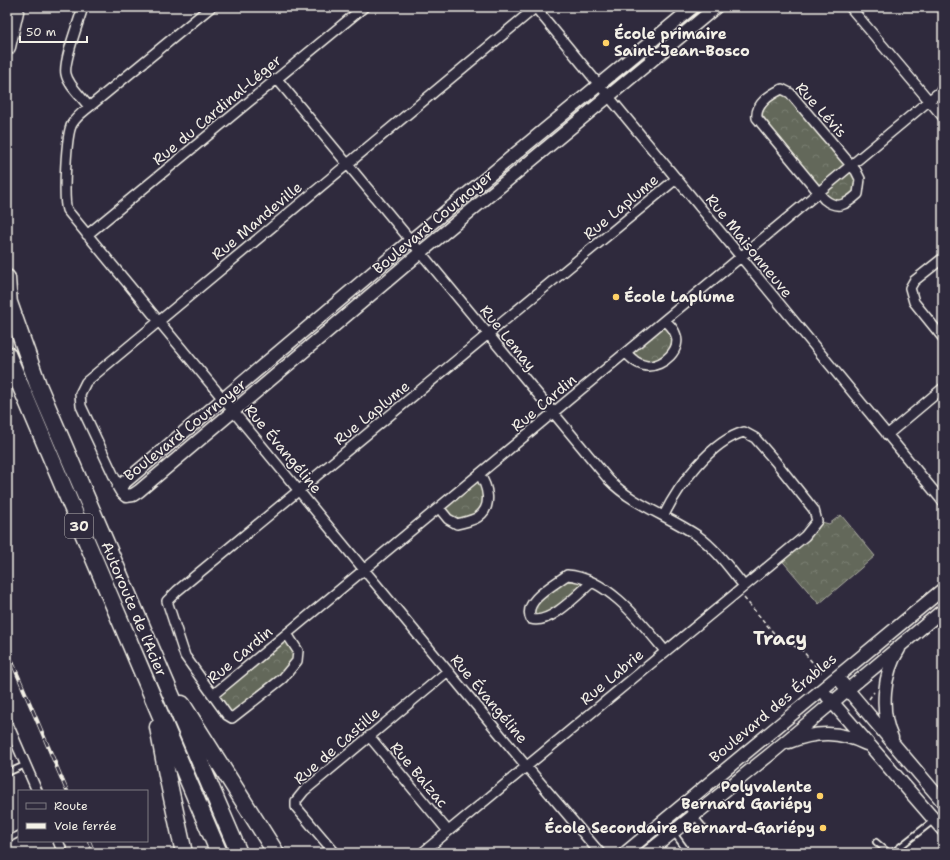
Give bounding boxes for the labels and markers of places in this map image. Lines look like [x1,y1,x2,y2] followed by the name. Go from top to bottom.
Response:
[614,23,750,61] place label: École primaire Saint-Jean-Bosco
[601,38,611,48] marker: École primaire Saint-Jean-Bosco
[624,286,735,307] place label: École Laplume
[611,292,621,302] marker: École Laplume
[681,777,812,814] place label: Polyvalente Bernard Gariépy
[815,791,825,801] marker: Polyvalente Bernard Gariépy
[545,817,815,838] place label: École Secondaire Bernard-Gariépy
[818,823,828,833] marker: École Secondaire Bernard-Gariépy

